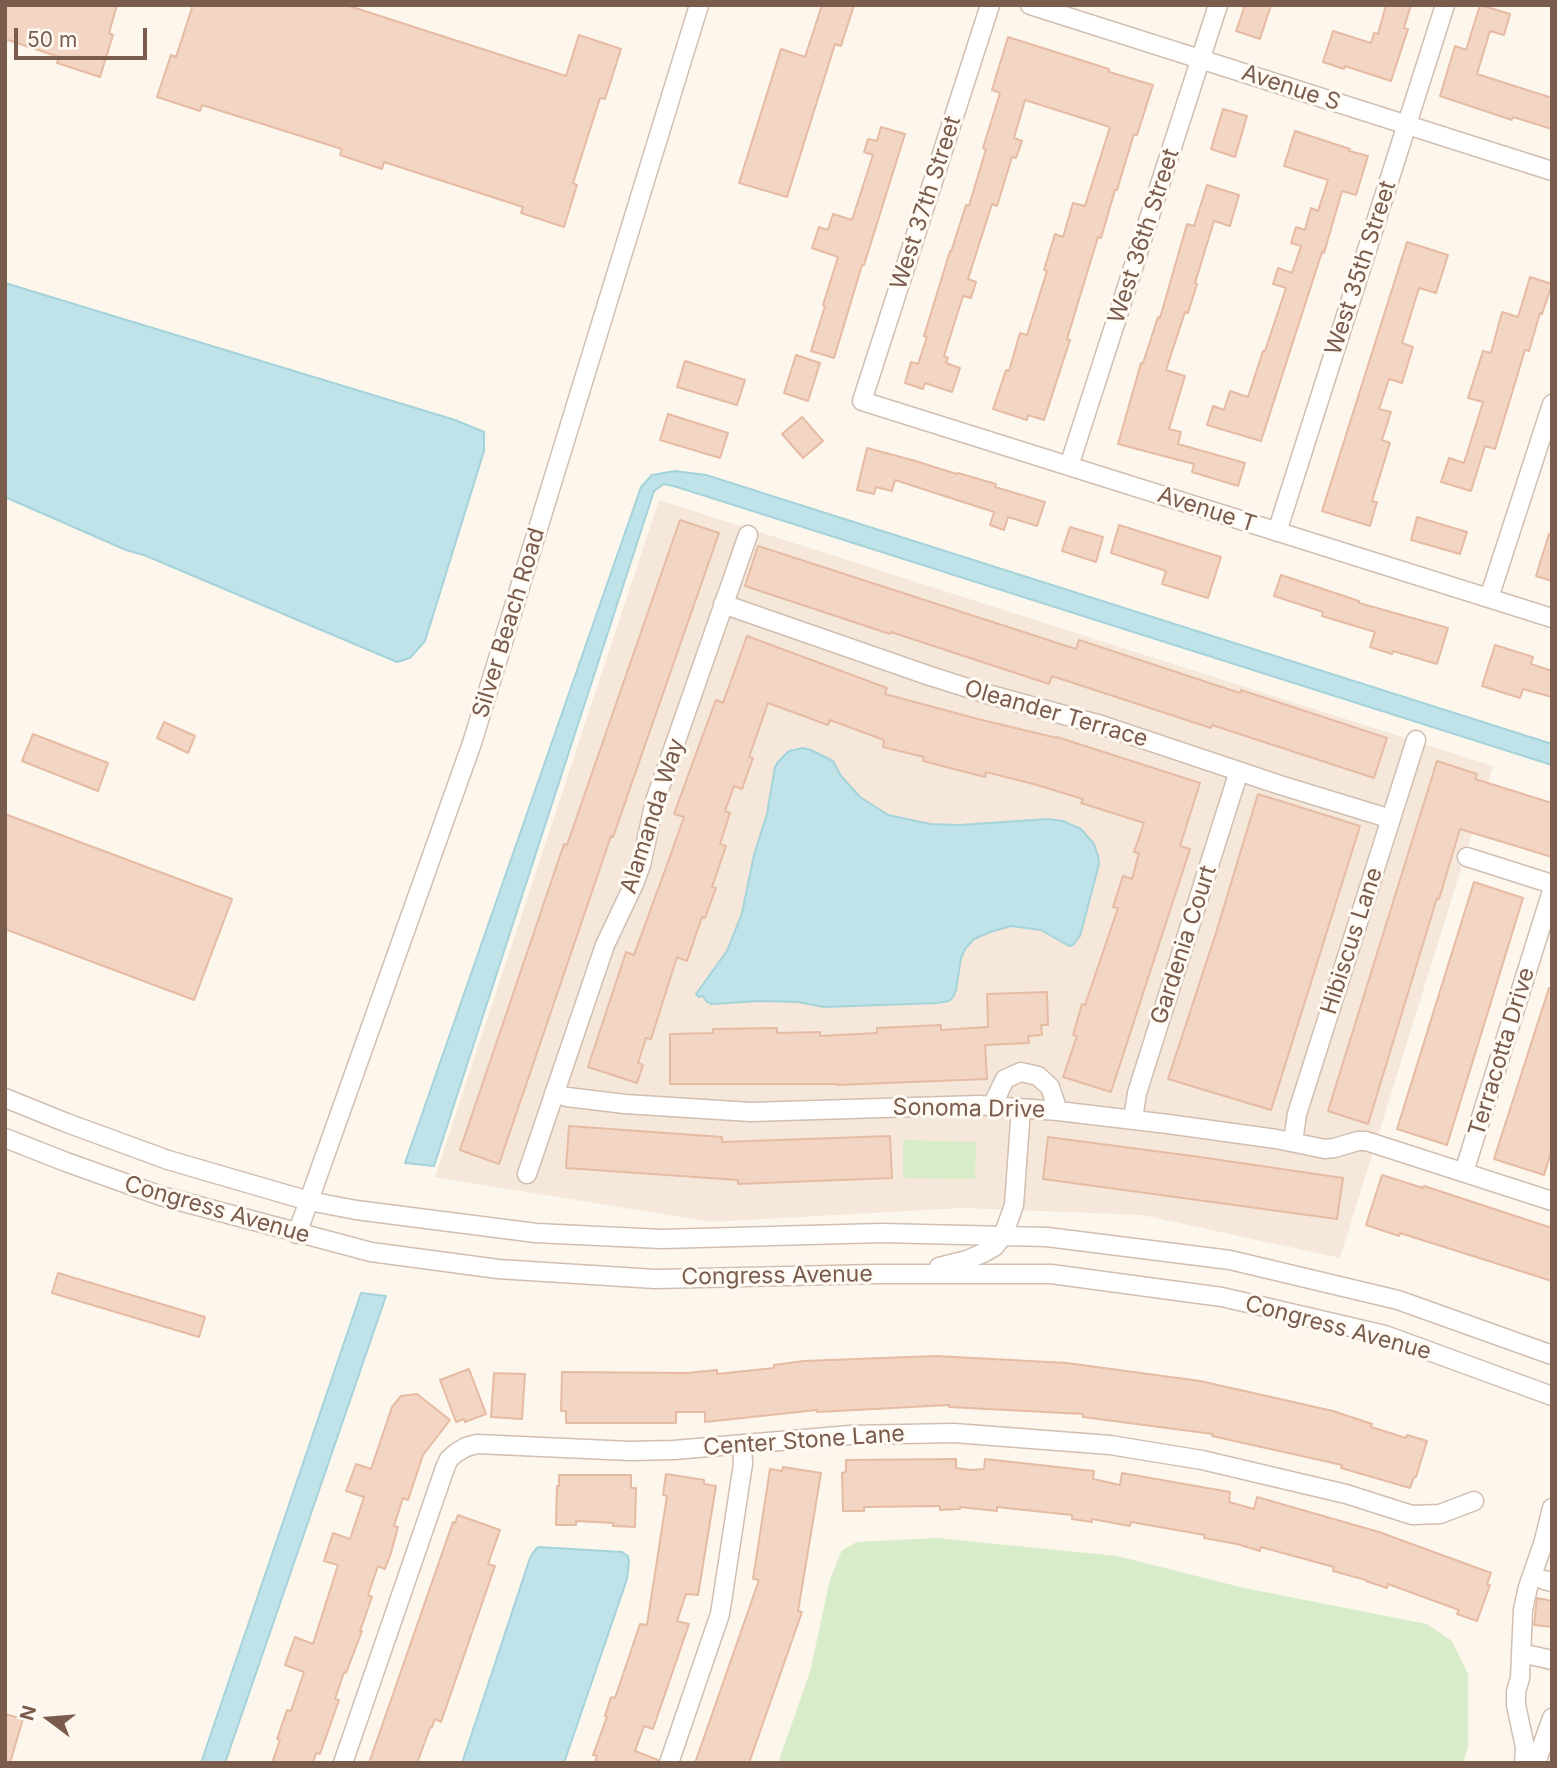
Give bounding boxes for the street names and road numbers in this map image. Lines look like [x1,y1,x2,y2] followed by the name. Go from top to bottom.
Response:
[1238,59,1344,117] street label: Avenue S
[885,113,967,293] street label: West 37th Street
[1103,145,1185,327] street label: West 36th Street
[1320,177,1402,359] street label: West 35th Street
[1154,481,1260,539] street label: Avenue T
[467,525,551,721] street label: Silver Beach Road
[961,675,1151,753] street label: Oleander Terrace
[615,735,691,897] street label: Alamanda Way
[1145,862,1223,1028] street label: Gardenia Court
[1315,864,1389,1018] street label: Hibiscus Lane
[1463,964,1541,1140] street label: Terracotta Drive
[893,1094,1045,1124] street label: Sonoma Drive
[121,1170,313,1250] street label: Congress Avenue
[681,1261,873,1291] street label: Congress Avenue
[1242,1290,1434,1366] street label: Congress Avenue
[702,1420,906,1462] street label: Center Stone Lane

